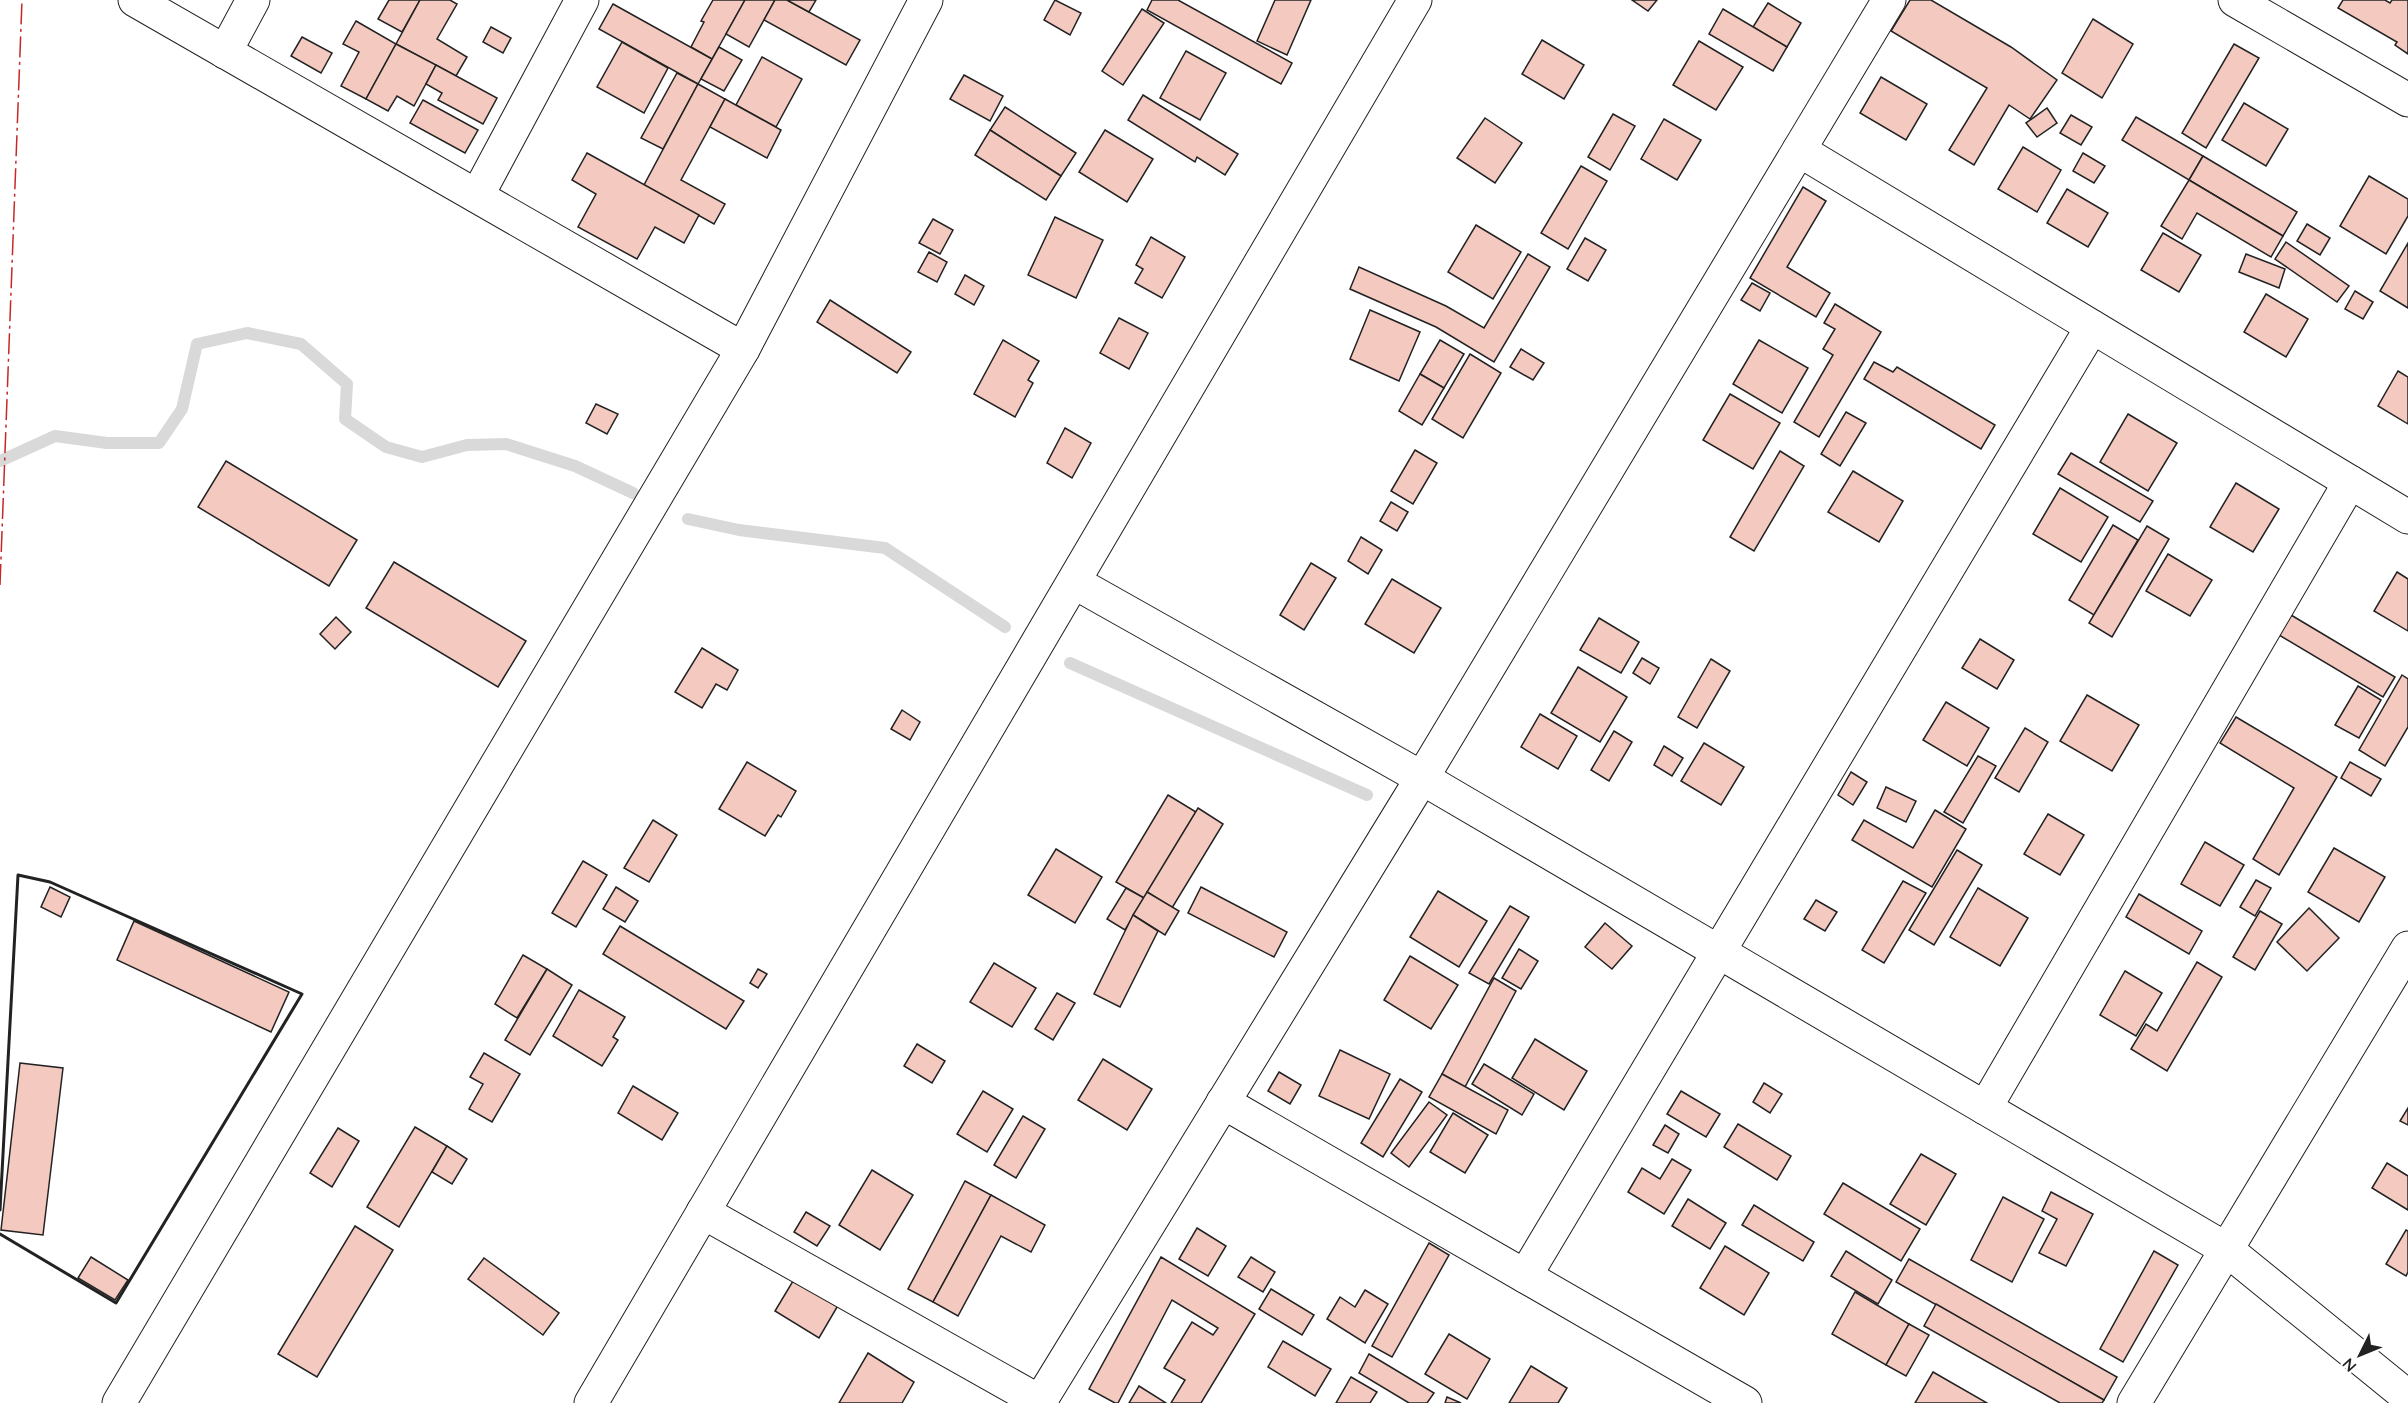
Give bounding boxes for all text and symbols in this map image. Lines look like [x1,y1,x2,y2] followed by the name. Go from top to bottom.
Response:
[2330,1325,2390,1385] north arrow
[2338,1354,2360,1376] text: N

